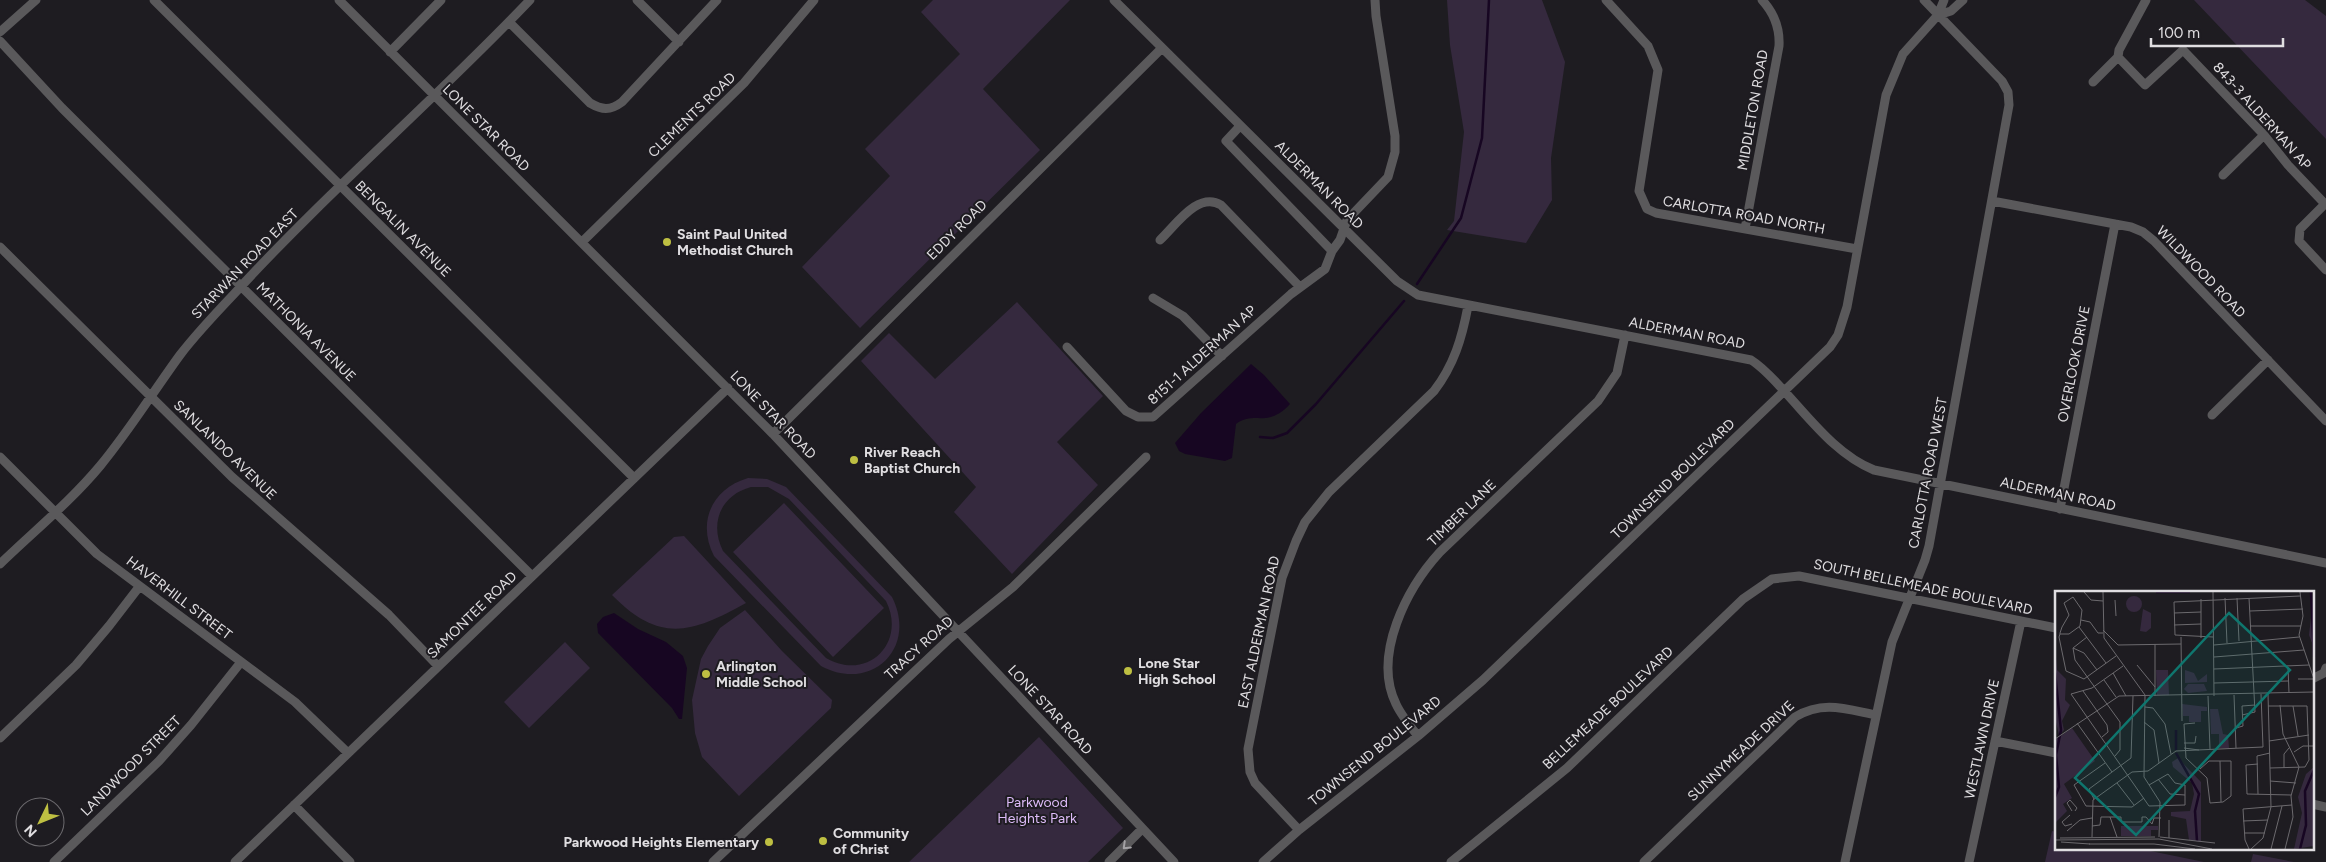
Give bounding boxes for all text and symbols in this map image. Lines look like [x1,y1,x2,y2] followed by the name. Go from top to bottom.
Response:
[2151,15,2284,47] scale bar
[2158,24,2200,42] text: 100 m
[1734,48,1772,172] street label: MIDDLETON ROAD
[2209,59,2315,173] street label: 843-3 ALDERMAN AP
[645,69,739,161] street label: CLEMENTS ROAD
[439,81,533,175] street label: LONE STAR ROAD
[1271,137,1367,233] street label: ALDERMAN ROAD
[351,177,455,281] street label: BENGALIN AVENUE
[1662,192,1826,238] street label: CARLOTTA ROAD NORTH
[923,196,991,264] street label: EDDY ROAD
[188,205,302,323] street label: STARWAN ROAD EAST
[2153,223,2249,321] street label: WILDWOOD ROAD
[677,226,793,259] place label: Saint Paul United Methodist Church
[661,236,673,248] marker: Saint Paul United Methodist Church
[253,279,359,385] street label: MATHONIA AVENUE
[1144,302,1260,408] street label: 8151-1 ALDERMAN AP
[2054,304,2094,424] street label: OVERLOOK DRIVE
[1628,313,1746,353] street label: ALDERMAN ROAD
[726,367,820,463] street label: LONE STAR ROAD
[1905,396,1951,550] street label: CARLOTTA ROAD WEST
[170,397,280,503] street label: SANLANDO AVENUE
[1608,415,1738,543] street label: TOWNSEND BOULEVARD
[864,444,960,477] place label: River Reach Baptist Church
[848,454,860,466] marker: River Reach Baptist Church
[1999,473,2117,515] street label: ALDERMAN ROAD
[1424,476,1500,550] street label: TIMBER LANE
[123,553,235,643] street label: HAVERHILL STREET
[1235,554,1283,710] street label: EAST ALDERMAN ROAD
[1812,555,2034,619] street label: SOUTH BELLEMEADE BOULEVARD
[424,568,520,662] street label: SAMONTEE ROAD
[2055,591,2314,850] inset map
[881,613,957,683] street label: TRACY ROAD
[1539,643,1677,773] street label: BELLEMEADE BOULEVARD
[1138,655,1216,688] place label: Lone Star High School
[716,658,807,691] place label: Arlington Middle School
[1004,662,1096,758] street label: LONE STAR ROAD
[1122,665,1134,677] marker: Lone Star High School
[700,668,712,680] marker: Arlington Middle School
[1961,677,2003,801] street label: WESTLAWN DRIVE
[1305,692,1445,810] street label: TOWNSEND BOULEVARD
[1684,697,1798,805] street label: SUNNYMEADE DRIVE
[77,712,185,820] street label: LANDWOOD STREET
[997,794,1077,827] park label: Parkwood Heights Park
[15,797,65,847] north arrow
[21,821,41,840] text: N
[833,825,910,858] place label: Community of Christ
[564,834,760,851] place label: Parkwood Heights Elementary
[817,835,829,847] marker: Community of Christ
[763,836,775,848] marker: Parkwood Heights Elementary
[1122,840,1131,849] one-way arrow

